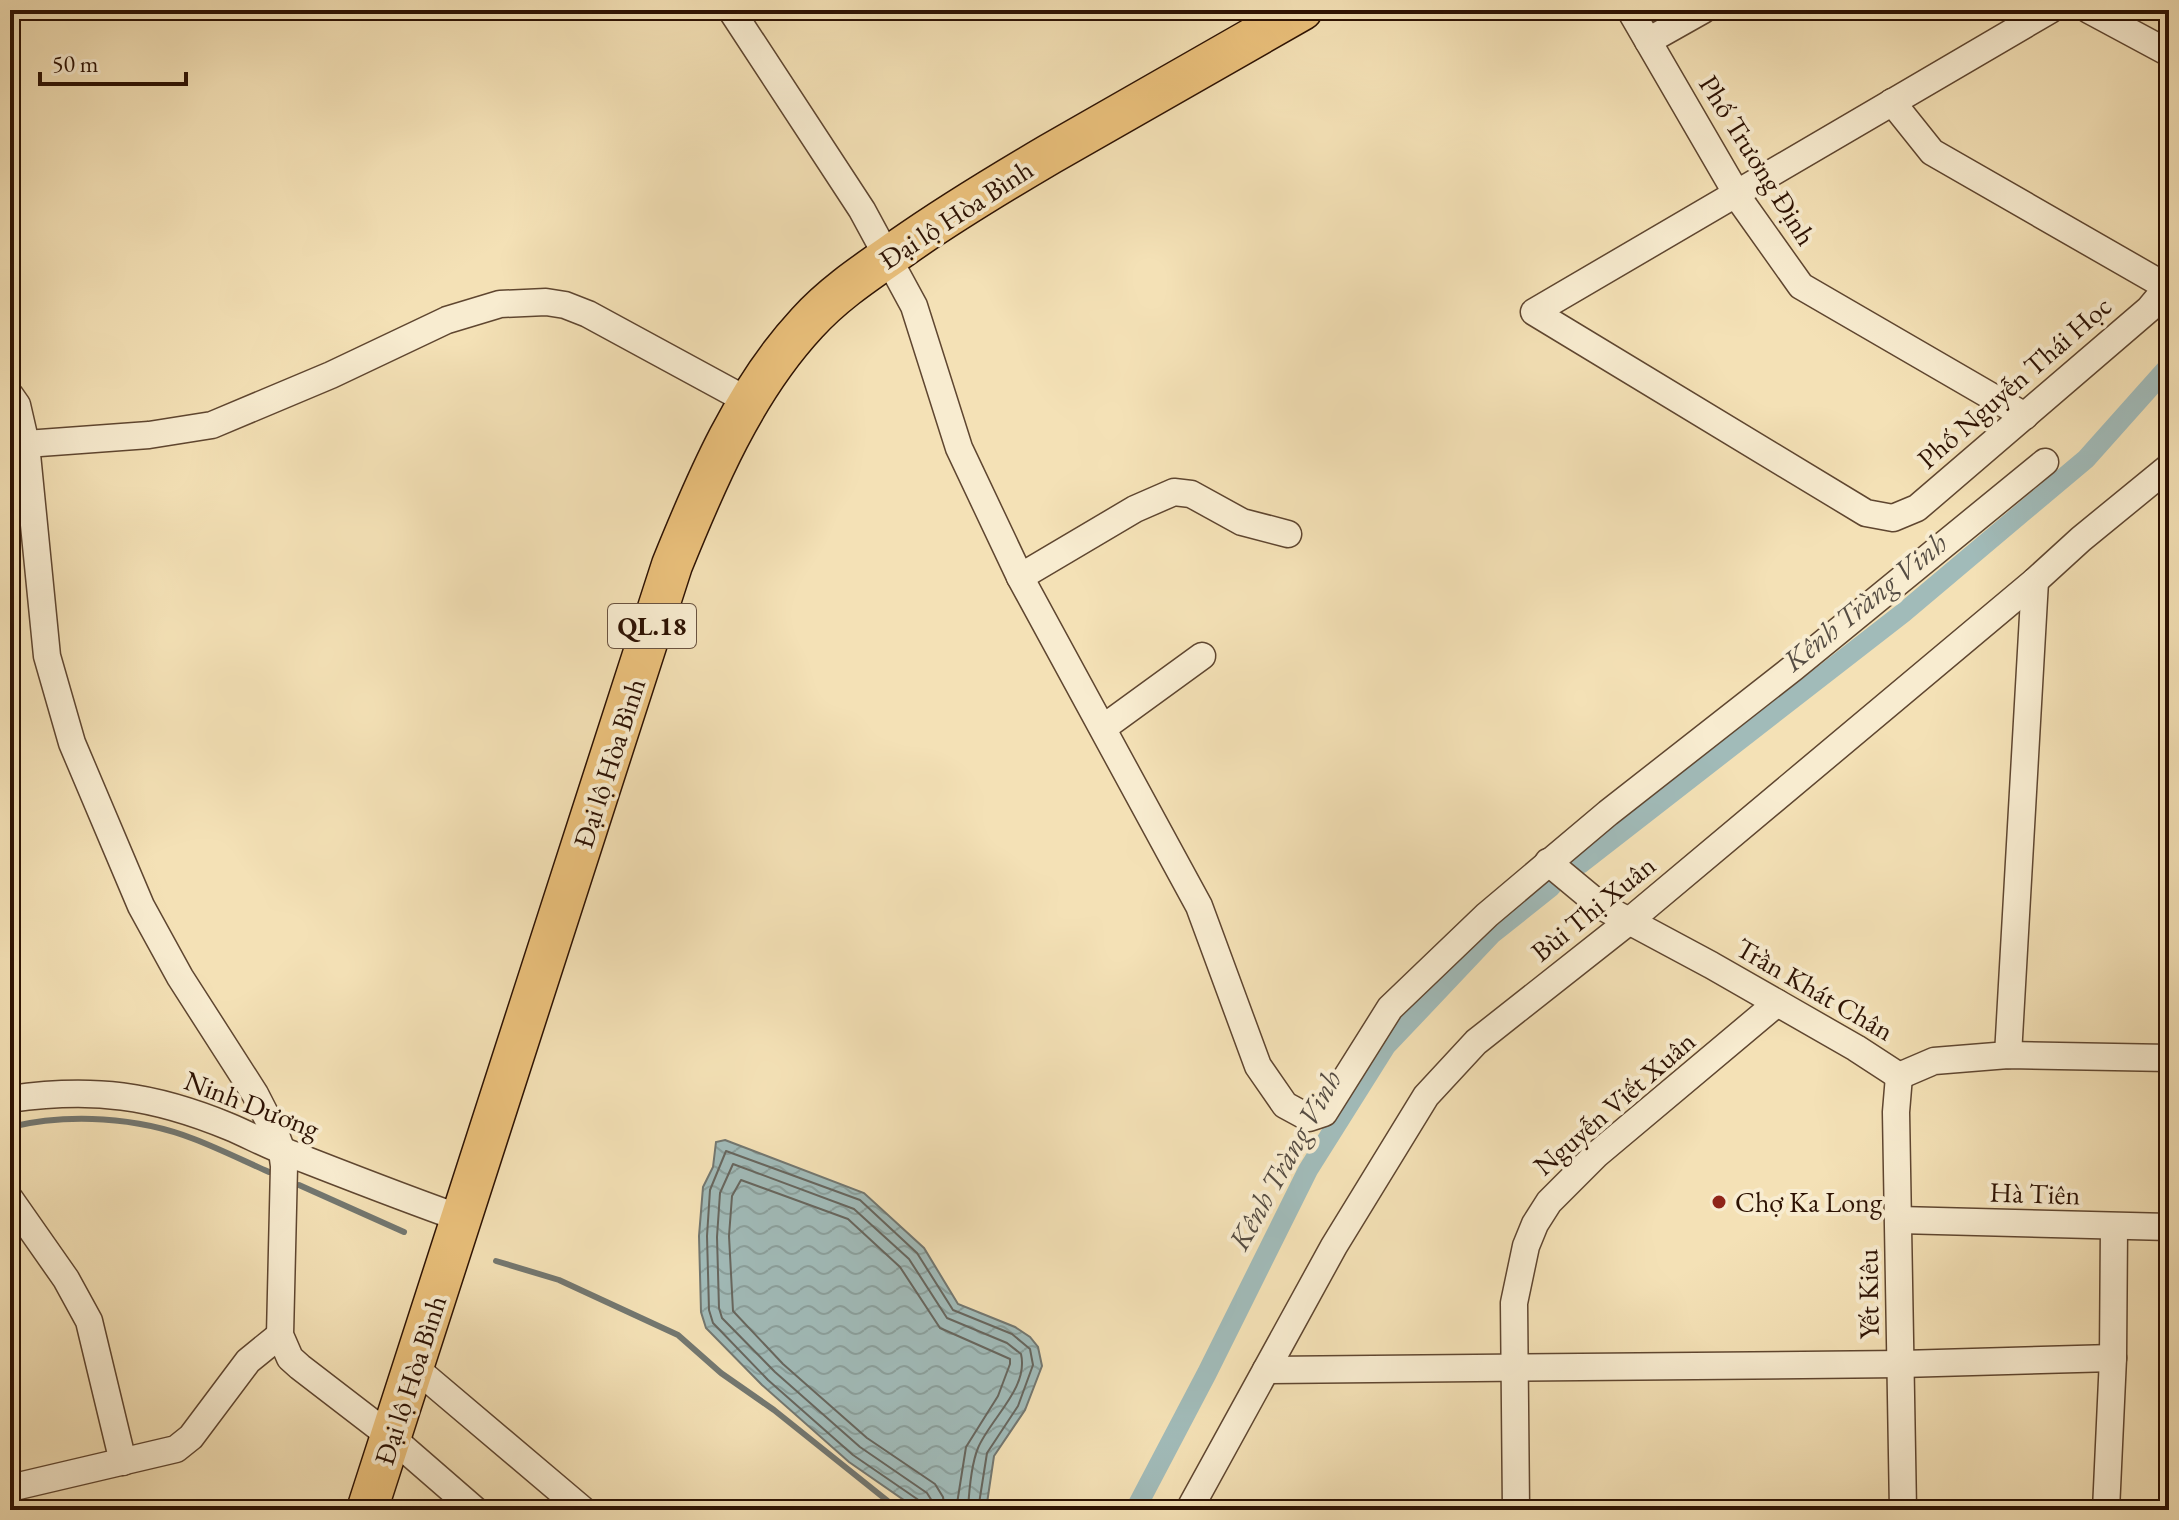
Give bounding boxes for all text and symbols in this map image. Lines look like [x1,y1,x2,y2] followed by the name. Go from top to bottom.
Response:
[40,36,186,86] scale bar
[52,48,99,79] text: 50 m
[1691,68,1825,252] street label: Phố Trương Định
[872,151,1040,277] street label: Đại lộ Hòa Bình
[1909,288,2119,476] street label: Phố Nguyễn Thái Học
[1774,523,1955,680] water label: Kênh Tràng Vinh
[608,604,696,648] road number: QL.18
[565,674,653,852] street label: Đại lộ Hòa Bình
[1523,847,1663,969] street label: Bùi Thị Xuân
[1730,929,1900,1049] street label: Trần Khát Chân
[1526,1023,1703,1183] street label: Nguyễn Viết Xuân
[179,1062,325,1147] street label: Ninh Dương
[1219,1063,1350,1258] water label: Kênh Tràng Vinh
[1989,1173,2081,1213] street label: Hà Tiên
[1735,1184,1883,1220] place label: Chợ Ka Long
[1710,1193,1728,1211] marker: Chợ Ka Long
[1849,1248,1887,1339] street label: Yết Kiêu
[366,1291,454,1469] street label: Đại lộ Hòa Bình

